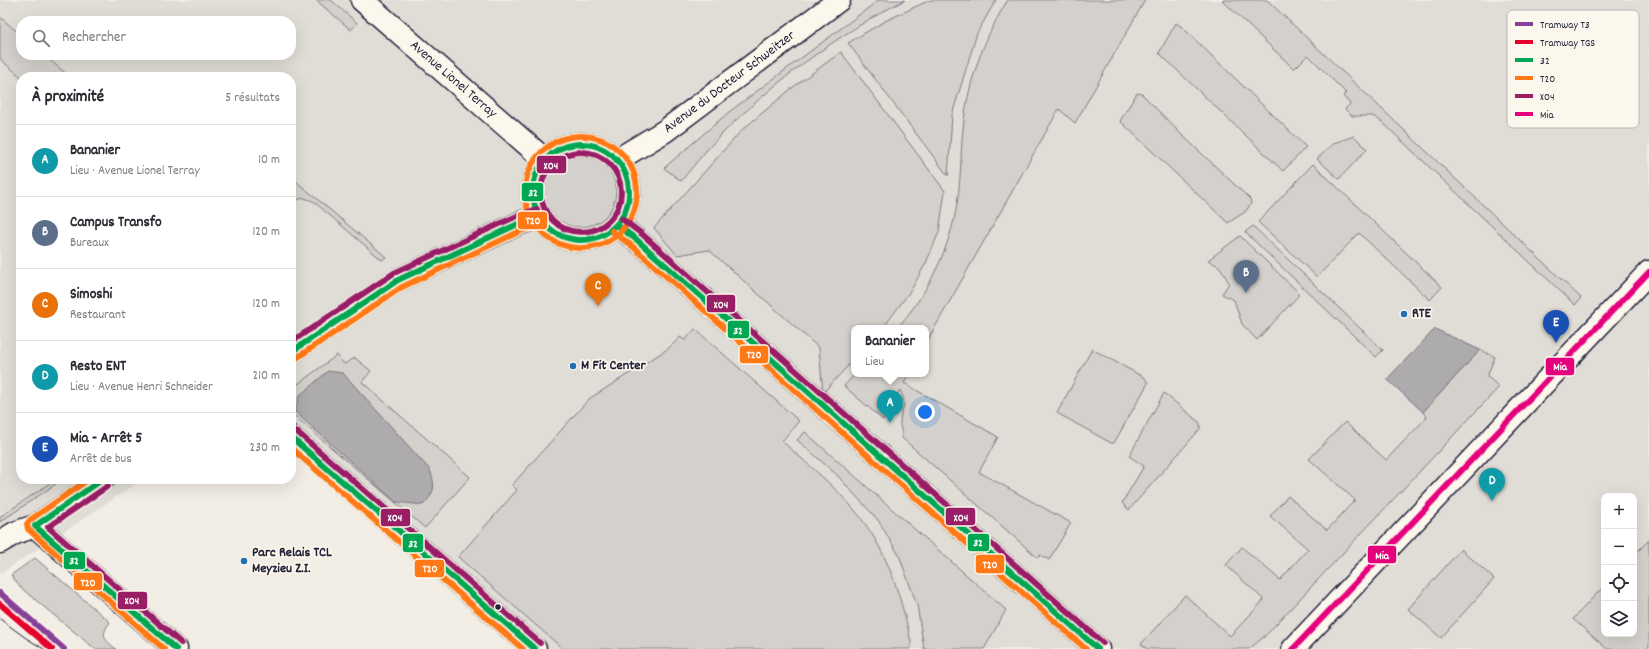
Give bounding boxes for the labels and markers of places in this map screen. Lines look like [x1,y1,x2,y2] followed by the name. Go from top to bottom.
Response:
[1233,260,1259,293] pin: B
[585,273,611,306] pin: C
[1412,304,1431,324] place label: RTE
[1399,309,1409,319] marker: RTE
[1543,310,1569,343] pin: E
[581,356,646,376] place label: M Fit Center
[568,361,578,371] marker: M Fit Center
[877,390,903,423] pin: A
[1479,468,1505,501] pin: D
[252,543,332,579] place label: Parc Relais TCL Meyzieu Z.I.
[239,556,249,566] marker: Parc Relais TCL Meyzieu Z.I.
[493,602,503,612] unlabelled marker

